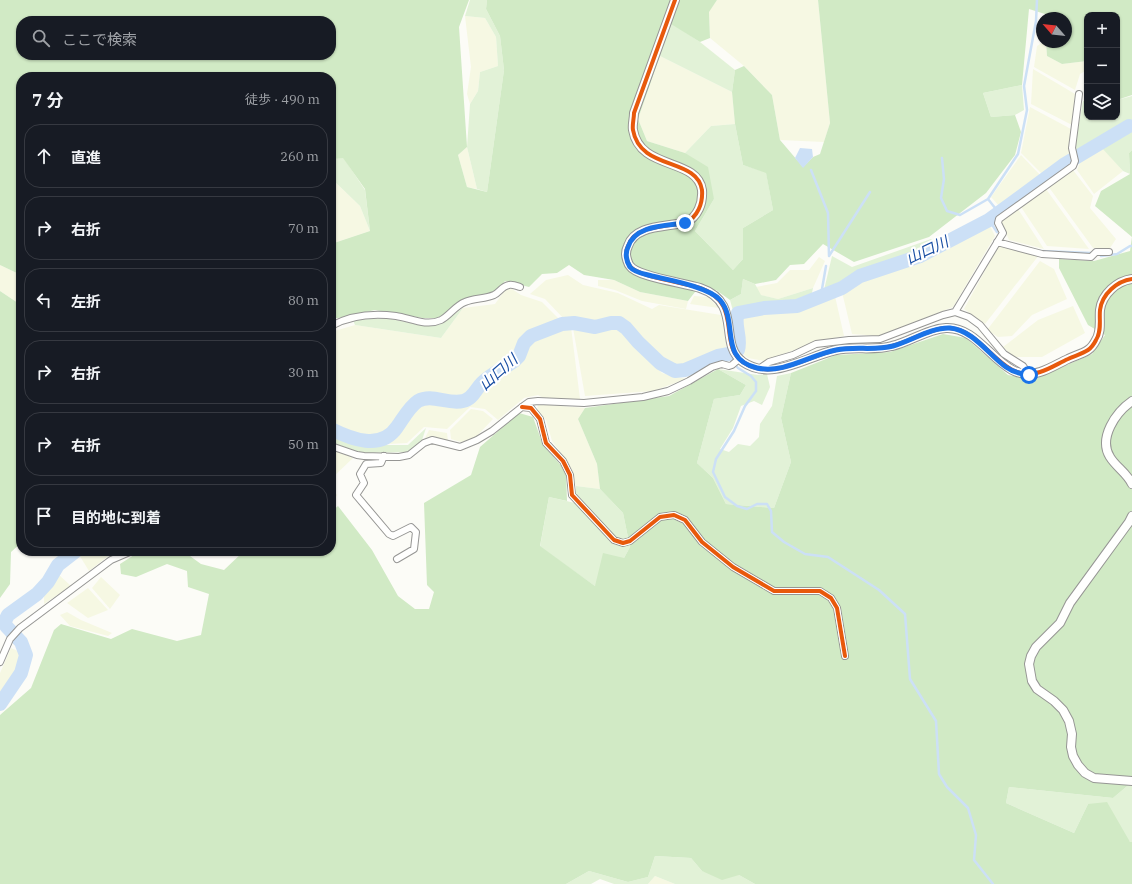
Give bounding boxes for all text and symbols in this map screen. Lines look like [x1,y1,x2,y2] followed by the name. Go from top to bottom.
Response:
[1036,12,1072,48] north arrow
[1084,12,1120,120] map controls
[1084,12,1120,48] button: +
[16,16,336,60] search box
[30,27,52,49] icon: search
[62,30,137,49] text: ここで検索
[1084,48,1120,84] button: −
[1084,84,1120,120] button: layers
[32,89,63,111] text: 7 分
[245,91,320,108] text: 徒歩 · 490 m
[33,145,55,167] icon: ahead
[71,148,101,167] text: 直進
[280,148,319,165] text: 260 m
[676,214,694,232] route end
[33,217,55,239] icon: right
[71,220,101,239] text: 右折
[288,220,319,237] text: 70 m
[903,231,953,268] water label: 山口川
[33,289,55,311] icon: left
[71,292,101,311] text: 左折
[288,292,319,309] text: 80 m
[475,349,523,394] water label: 山口川
[33,361,55,383] icon: right
[71,364,101,383] text: 右折
[288,364,319,381] text: 30 m
[1020,366,1038,384] route start
[33,433,55,455] icon: right
[71,436,101,455] text: 右折
[288,436,319,453] text: 50 m
[33,505,55,527] icon: arrive
[71,508,161,527] text: 目的地に到着

